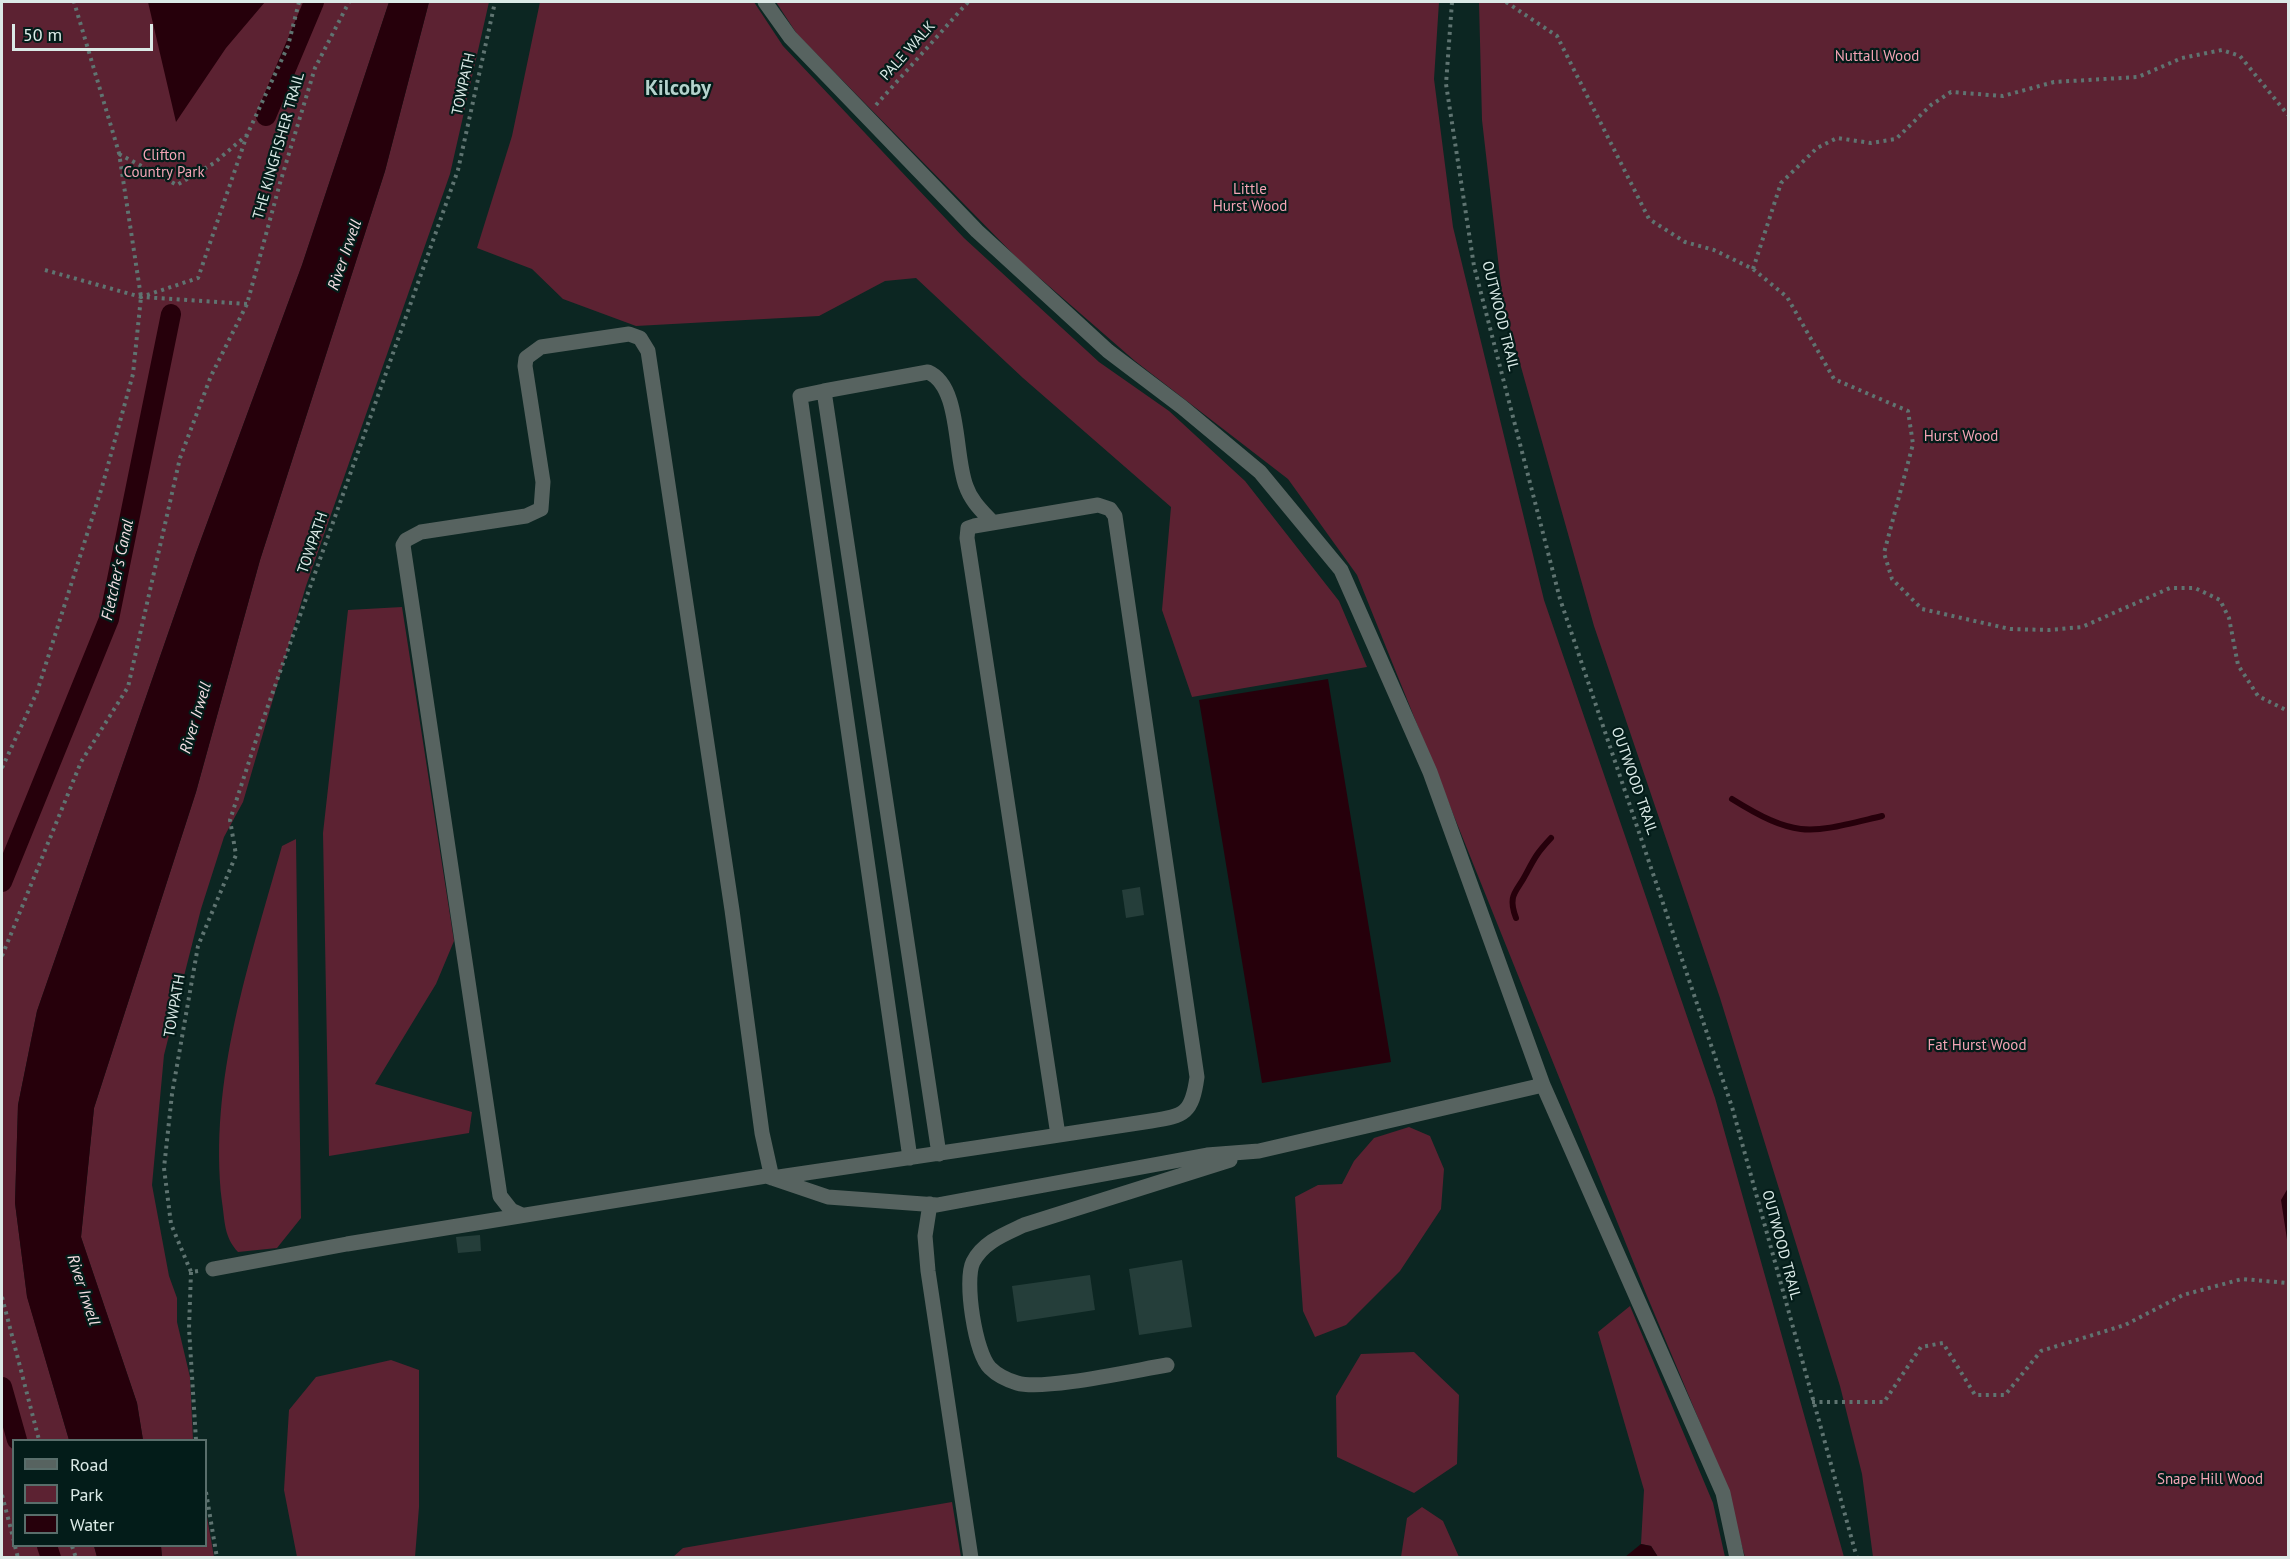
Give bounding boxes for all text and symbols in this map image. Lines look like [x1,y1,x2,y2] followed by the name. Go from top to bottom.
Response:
[15,12,156,50] scale bar
[877,18,939,84] street label: PALE WALK
[23,23,62,46] text: 50 m
[1835,48,1919,66] park label: Nuttall Wood
[449,51,479,117] street label: TOWPATH
[249,70,309,222] street label: THE KINGFISHER TRAIL
[645,76,711,102] district label: Kilcoby
[123,147,205,182] park label: Clifton Country Park
[1213,181,1287,216] park label: Little Hurst Wood
[324,217,366,293] water label: River Irwell
[1478,259,1522,373] street label: OUTWOOD TRAIL
[1924,428,1998,446] park label: Hurst Wood
[294,510,332,576] street label: TOWPATH
[98,518,138,622] water label: Fletcher's Canal
[176,680,216,756] water label: River Irwell
[1607,725,1661,837] street label: OUTWOOD TRAIL
[161,973,189,1039] street label: TOWPATH
[1928,1037,2026,1055] park label: Fat Hurst Wood
[1758,1188,1804,1302] street label: OUTWOOD TRAIL
[63,1252,103,1328] water label: River Irwell
[12,1439,207,1547] legend
[70,1453,108,1476] text: Road
[2157,1471,2263,1489] park label: Snape Hill Wood
[70,1483,103,1506] text: Park
[70,1513,114,1536] text: Water

